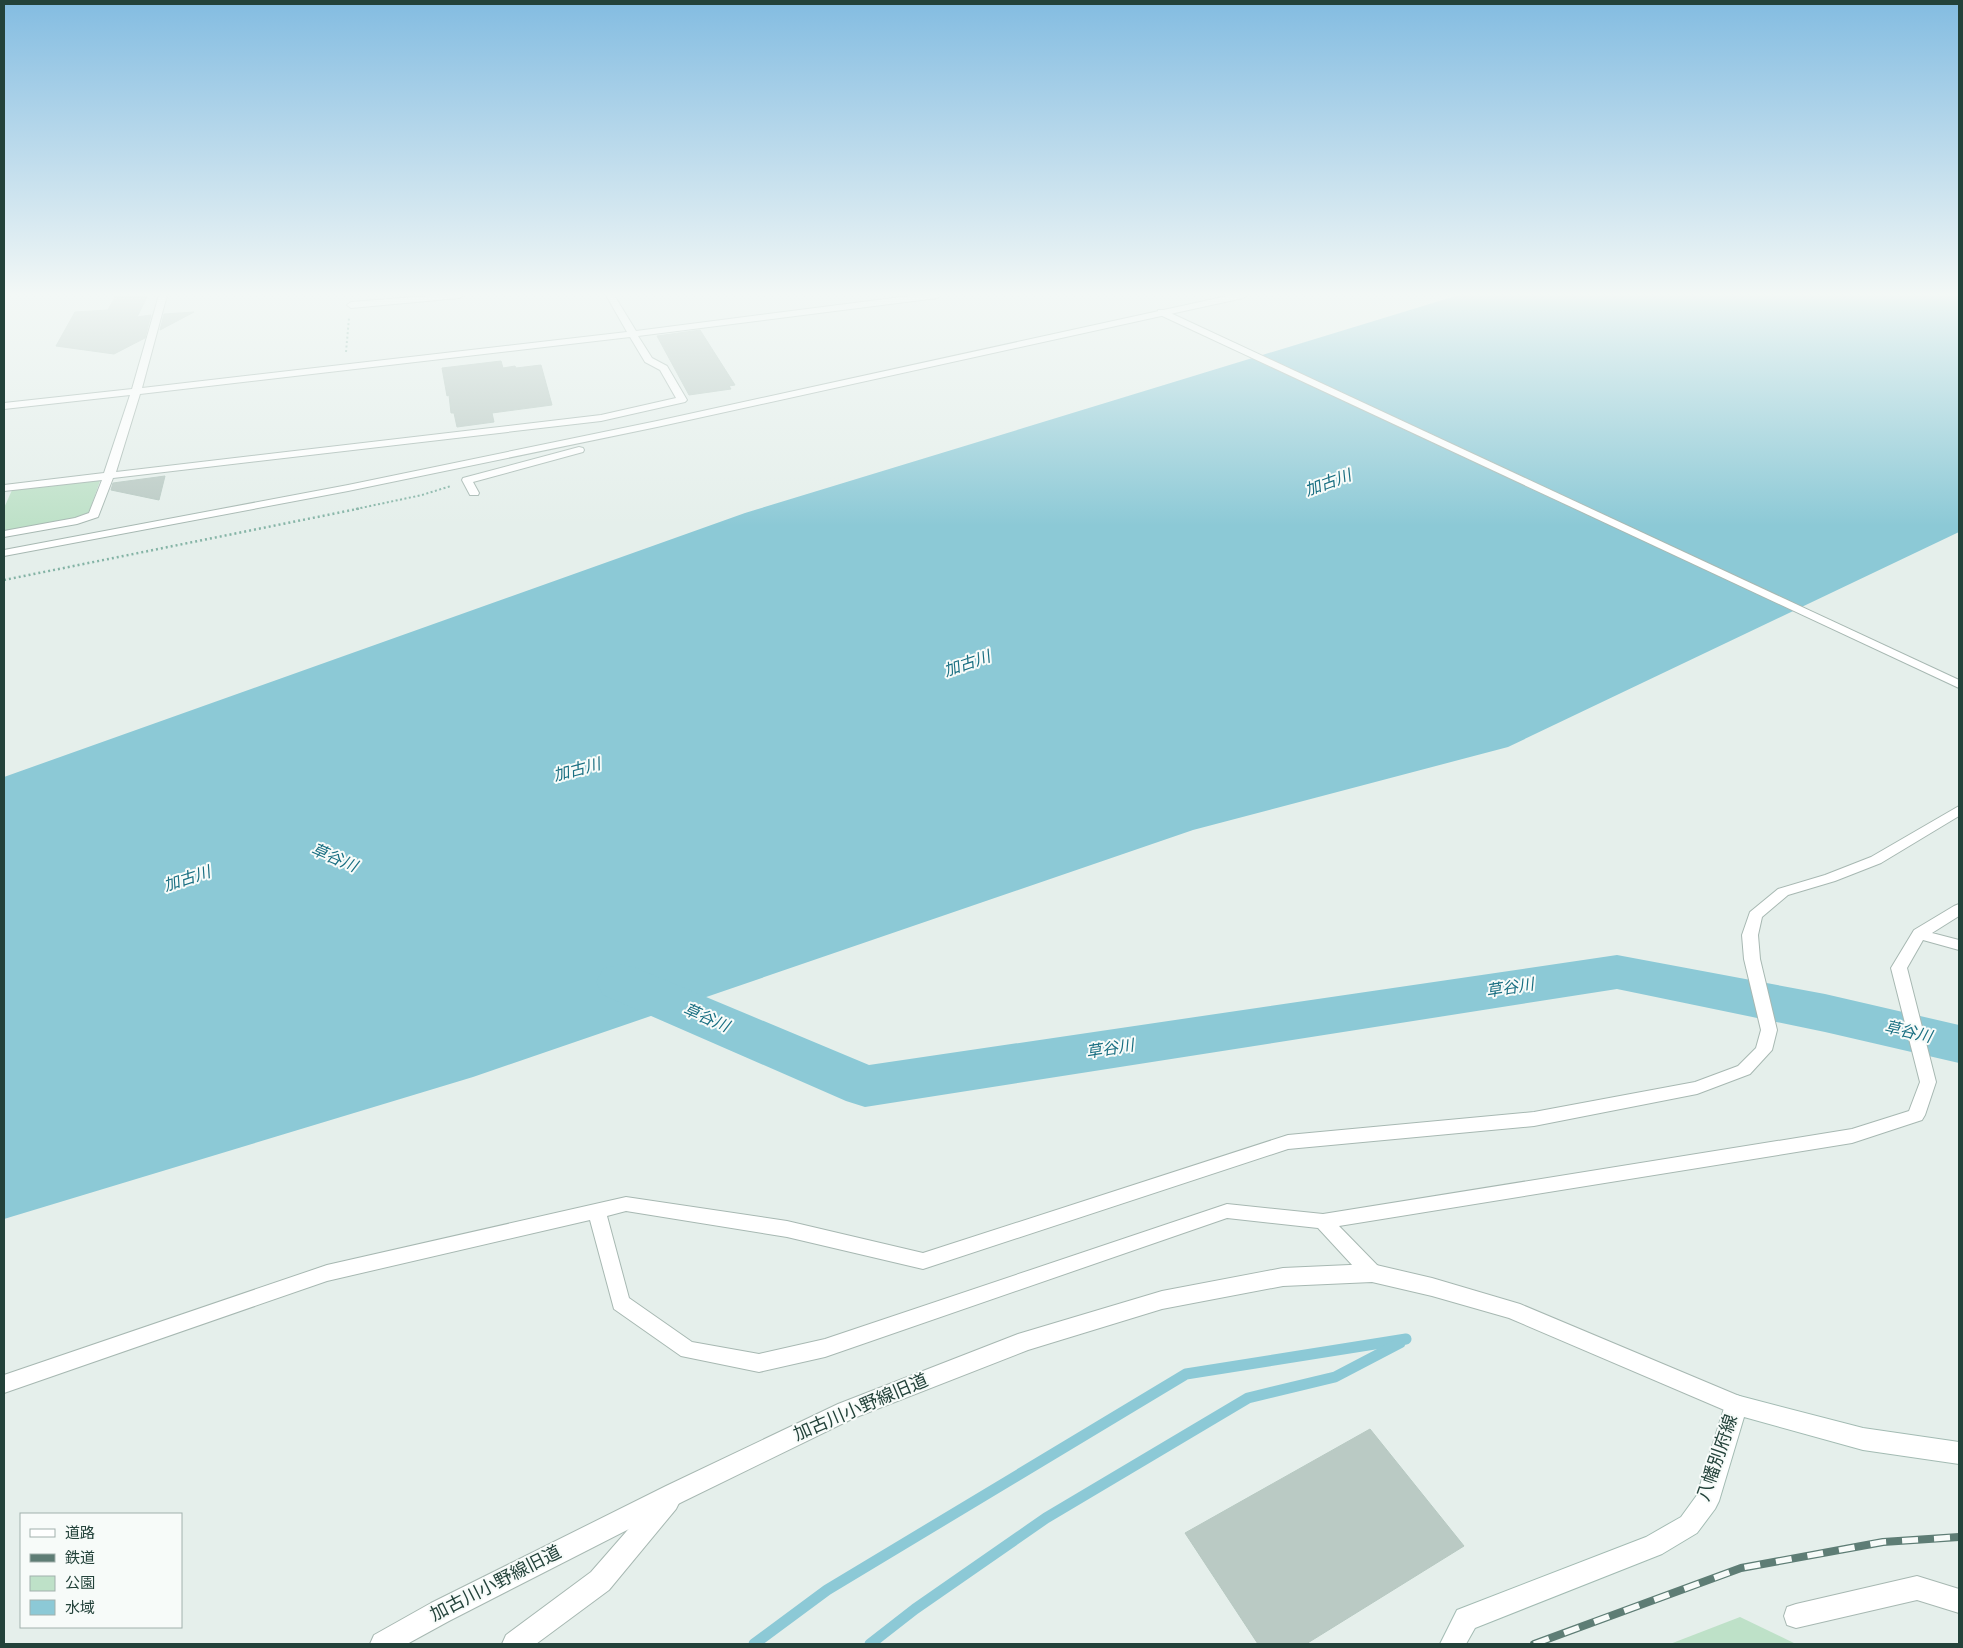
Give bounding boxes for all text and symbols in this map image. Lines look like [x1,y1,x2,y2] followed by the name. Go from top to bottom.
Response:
[1302,466,1355,499] water label: 加古川
[941,647,994,679] water label: 加古川
[551,755,604,784] water label: 加古川
[309,840,361,876] water label: 草谷川
[161,862,214,894] water label: 加古川
[1485,975,1537,1000] water label: 草谷川
[681,1000,733,1036] water label: 草谷川
[1883,1018,1935,1046] water label: 草谷川
[1085,1036,1137,1061] water label: 草谷川
[790,1370,931,1444] street label: 加古川小野線旧道
[1693,1412,1741,1503] street label: 八幡別府線
[20,1513,182,1628] legend
[65,1525,95,1541] text: 道路
[427,1542,564,1625] street label: 加古川小野線旧道
[65,1550,95,1566] text: 鉄道
[65,1575,95,1591] text: 公園
[65,1600,95,1616] text: 水域

